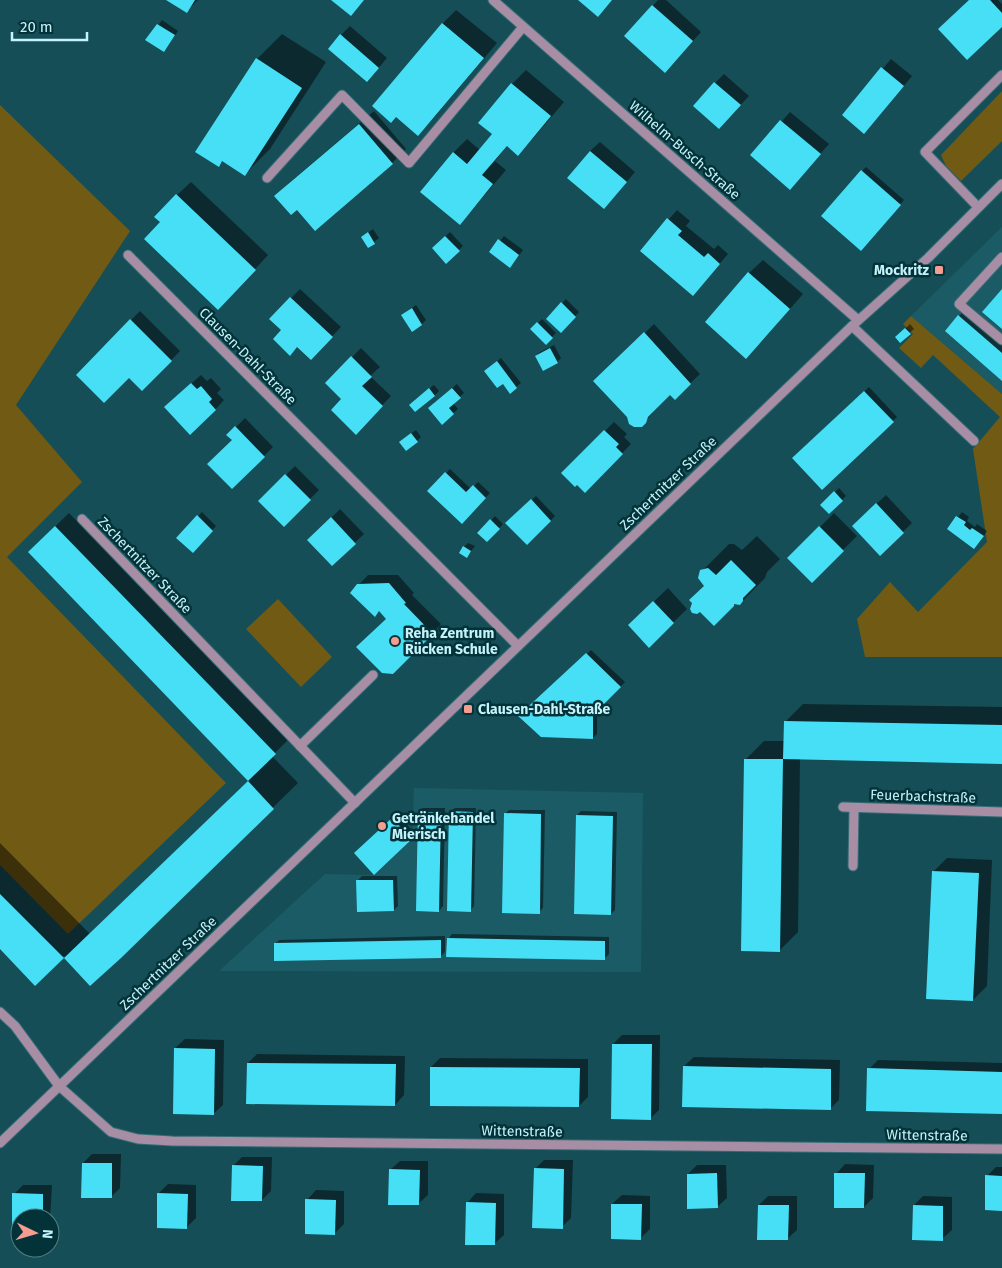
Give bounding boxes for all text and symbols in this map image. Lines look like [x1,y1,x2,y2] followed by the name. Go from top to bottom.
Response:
[12,10,88,42] scale bar
[20,18,53,36] text: 20 m
[626,98,744,203] street label: Wilhelm-Busch-Straße
[874,262,930,279] place label: Mockritz
[933,264,945,276] marker: Mockritz
[196,304,300,408] street label: Clausen-Dahl-Straße
[616,433,720,534] street label: Zschertnitzer Straße
[94,513,195,617] street label: Zschertnitzer Straße
[405,625,498,658] place label: Reha Zentrum Rücken Schule
[389,635,401,647] marker: Reha Zentrum Rücken Schule
[478,701,611,718] place label: Clausen-Dahl-Straße
[462,703,474,715] marker: Clausen-Dahl-Straße
[870,786,976,807] street label: Feuerbachstraße
[392,810,495,843] place label: Getränkehandel Mierisch
[376,820,388,832] marker: Getränkehandel Mierisch
[116,913,220,1014] street label: Zschertnitzer Straße
[481,1122,563,1141] street label: Wittenstraße
[886,1126,968,1145] street label: Wittenstraße
[10,1208,60,1258] north arrow
[39,1229,56,1239] text: N

